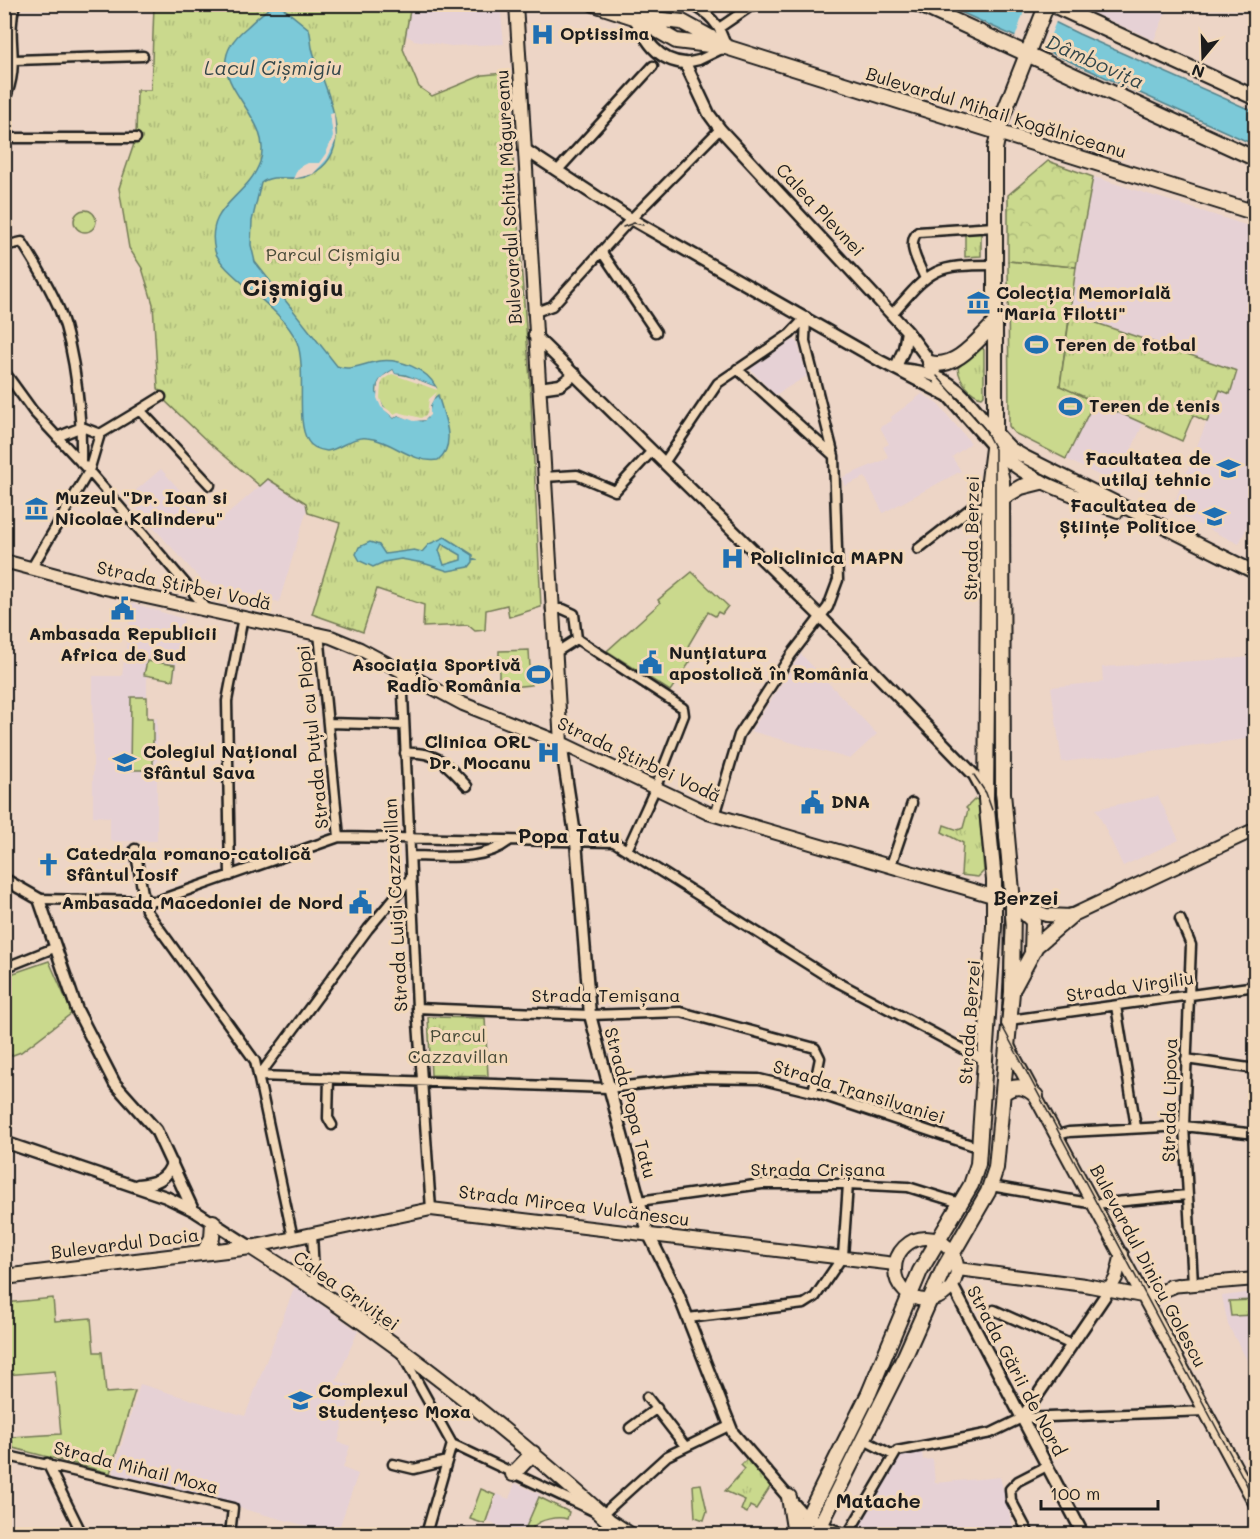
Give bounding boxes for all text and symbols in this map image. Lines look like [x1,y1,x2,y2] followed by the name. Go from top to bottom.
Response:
[529,21,555,47] hospital icon: Optissima
[560,21,650,45] place label: Optissima
[1173,27,1233,87] north arrow
[1042,28,1149,95] water label: Dâmbovița
[204,54,342,81] water label: Lacul Cișmigiu
[1189,60,1207,84] text: N
[863,61,1129,163] street label: Bulevardul Mihail Kogălniceanu
[489,69,527,325] street label: Bulevardul Schitu Măgureanu
[771,157,870,261] street label: Calea Plevnei
[266,242,400,266] park label: Parcul Cișmigiu
[242,271,344,303] district label: Cișmigiu
[996,280,1171,325] place label: Colecția Memorială "Maria Filotti"
[965,290,991,316] museum icon: Colecția Memorială "Maria Filotti"
[1024,332,1050,358] sports icon: Teren de fotbal
[1055,332,1196,356] place label: Teren de fotbal
[1058,393,1084,419] sports icon: Teren de tenis
[1089,393,1220,417] place label: Teren de tenis
[1085,446,1211,491] place label: Facultatea de utilaj tehnic
[1216,456,1242,482] school or university icon: Facultatea de utilaj tehnic
[958,475,984,601] street label: Strada Berzei
[55,485,228,530] place label: Muzeul "Dr. Ioan si Nicolae Kalinderu"
[1059,493,1196,539] place label: Facultatea de Științe Politice
[24,495,50,521] museum icon: Muzeul "Dr. Ioan si Nicolae Kalinderu"
[1201,503,1227,529] school or university icon: Facultatea de Științe Politice
[719,545,745,571] hospital icon: Policlinica MAPN
[750,545,904,569] place label: Policlinica MAPN
[95,555,274,615] street label: Strada Știrbei Vodă
[110,595,136,621] public building icon: Ambasada Republicii Africa de Sud
[29,621,217,666] place label: Ambasada Republicii Africa de Sud
[669,640,869,685] place label: Nunțiatura apostolică în România
[290,644,334,830] street label: Strada Puțul cu Plopi
[638,650,664,676] public building icon: Nunțiatura apostolică în România
[352,652,521,697] place label: Asociația Sportivă Radio România
[526,662,552,688] sports icon: Asociația Sportivă Radio România
[554,711,725,808] street label: Strada Știrbei Vodă
[424,729,531,774] place label: Clinica ORL Dr. Mocanu
[143,739,297,784] place label: Colegiul Național Sfântul Sava
[536,739,562,765] hospital icon: Clinica ORL Dr. Mocanu
[112,749,138,775] school or university icon: Colegiul Național Sfântul Sava
[800,789,826,815] public building icon: DNA
[831,789,870,813] place label: DNA
[377,798,413,1012] street label: Strada Luigi Cazzavillan
[518,822,620,848] district label: Popa Tatu
[66,841,311,886] place label: Catedrala romano-catolică Sfântul Iosif
[35,851,61,877] church icon: Catedrala romano-catolică Sfântul Iosif
[993,884,1059,910] district label: Berzei
[62,890,343,914] place label: Ambasada Macedoniei de Nord
[348,890,374,916] public building icon: Ambasada Macedoniei de Nord
[953,959,985,1085] street label: Strada Berzei
[1064,965,1195,1007] street label: Strada Virgiliu
[532,983,680,1007] street label: Strada Temișana
[408,1023,508,1068] park label: Parcul Cazzavillan
[599,1025,663,1181] street label: Strada Popa Tatu
[1156,1038,1182,1162] street label: Strada Lipova
[770,1053,948,1129] street label: Strada Transilvaniei
[750,1157,886,1181] street label: Strada Crișana
[1085,1160,1213,1371] street label: Bulevardul Dinicu Golescu
[457,1179,691,1231] street label: Strada Mircea Vulcănescu
[50,1222,200,1264] street label: Bulevardul Dacia
[289,1245,404,1336] street label: Calea Griviței
[962,1281,1072,1460] street label: Strada Gării de Nord
[318,1378,471,1424] place label: Complexul Studențesc Moxa
[287,1388,313,1414] school or university icon: Complexul Studențesc Moxa
[51,1435,221,1499] street label: Strada Mihail Moxa
[1041,1473,1158,1511] scale bar
[1050,1481,1100,1505] text: 100 m
[835,1487,921,1513] district label: Matache

